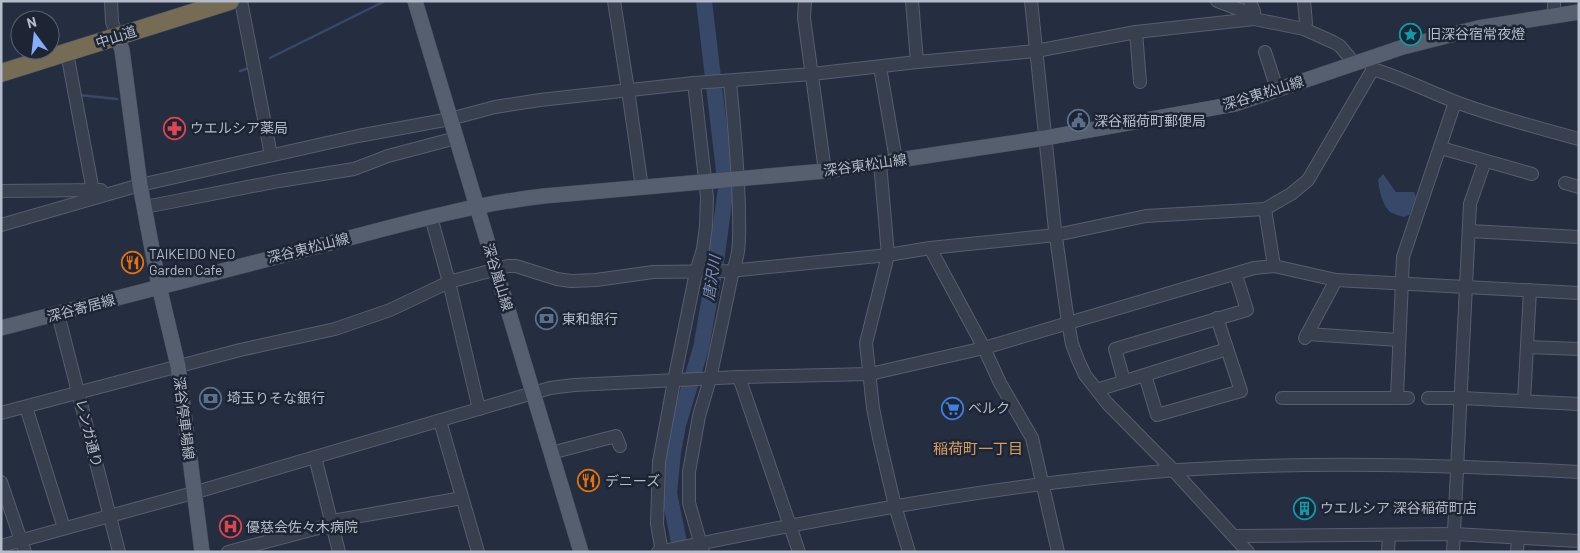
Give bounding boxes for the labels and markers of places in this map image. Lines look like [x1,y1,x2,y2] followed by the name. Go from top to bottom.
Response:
[1399,22,1423,46] place icon: 旧深谷宿常夜燈
[1427,25,1525,42] place label: 旧深谷宿常夜燈
[1066,109,1090,133] public building icon: 深谷稲荷町郵便局
[1094,112,1206,129] place label: 深谷稲荷町郵便局
[162,116,186,140] pharmacy icon: ウエルシア薬局
[190,119,288,136] place label: ウエルシア薬局
[149,245,236,278] place label: TAIKEIDO NEO Garden Cafe
[121,250,145,274] restaurant icon: TAIKEIDO NEO Garden Cafe
[534,307,558,331] bank icon: 東和銀行
[562,310,618,327] place label: 東和銀行
[199,386,223,410] bank icon: 埼玉りそな銀行
[227,389,325,406] place label: 埼玉りそな銀行
[940,396,964,420] supermarket icon: ベルク
[968,399,1010,416] place label: ベルク
[577,469,601,493] restaurant icon: デニーズ
[605,472,660,489] place label: デニーズ
[1292,496,1316,520] building icon: ウエルシア 深谷稲荷町店
[1320,499,1477,516] place label: ウエルシア 深谷稲荷町店
[218,515,242,539] hospital icon: 優慈会佐々木病院
[246,518,358,535] place label: 優慈会佐々木病院

